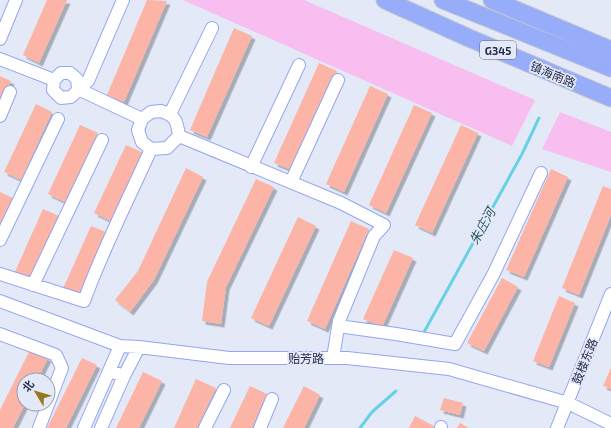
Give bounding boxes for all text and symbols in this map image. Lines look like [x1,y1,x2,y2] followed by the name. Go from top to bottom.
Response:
[480,41,516,59] road number: G345
[528,58,578,90] street label: 镇海南路
[466,202,500,247] water label: 朱庄河
[569,336,599,386] street label: 鼓楼东路
[288,351,324,365] street label: 贻芳路
[16,372,56,412] north arrow
[19,377,36,394] text: 北

